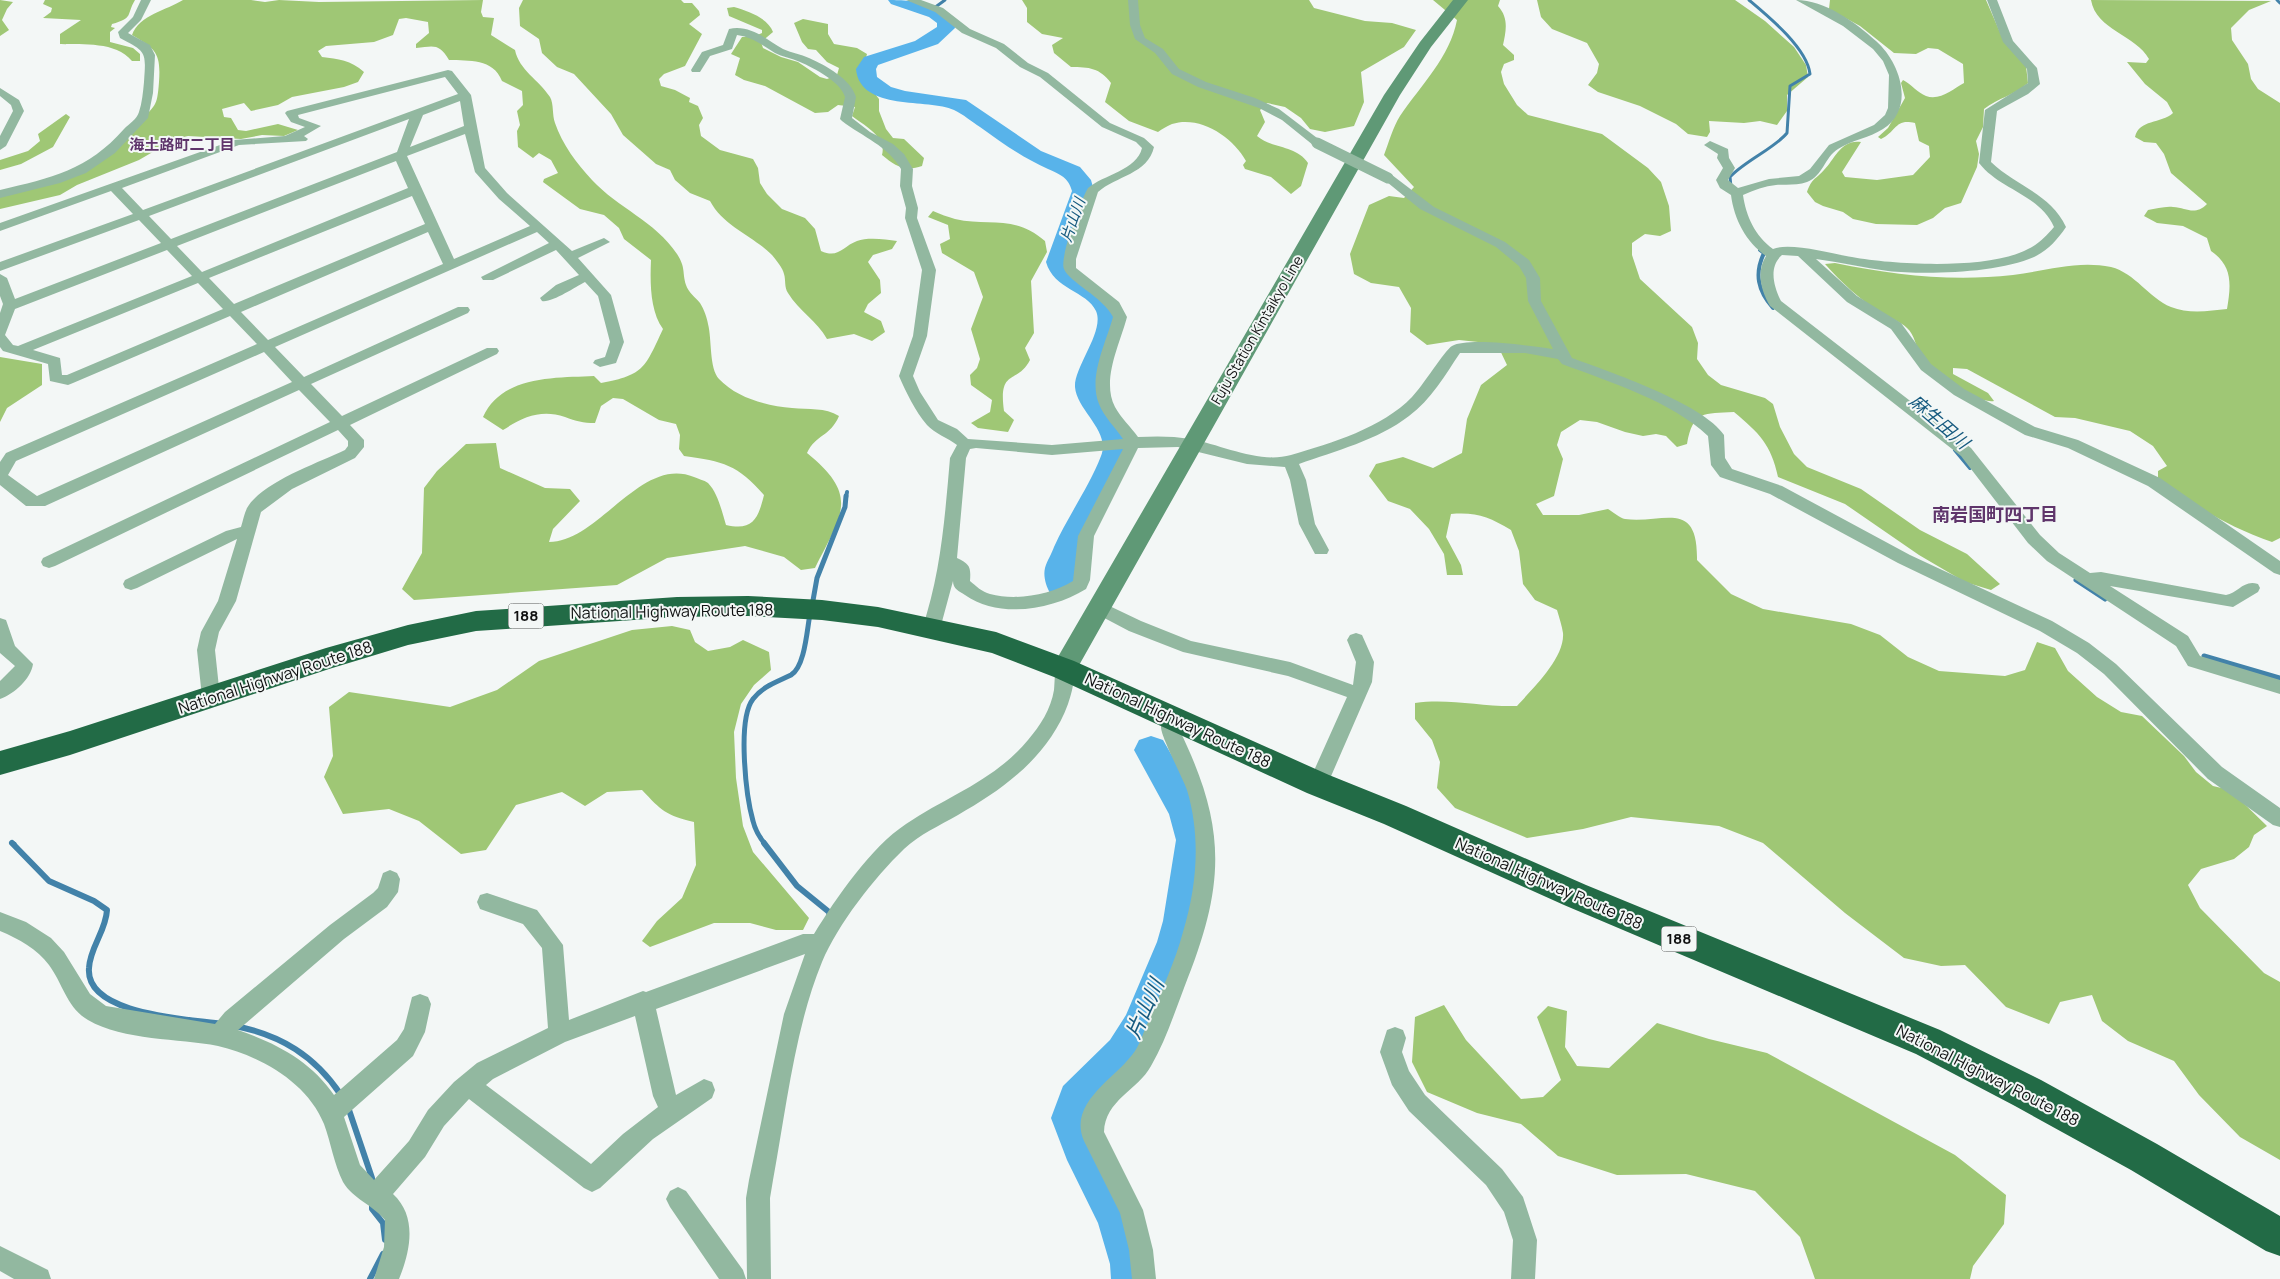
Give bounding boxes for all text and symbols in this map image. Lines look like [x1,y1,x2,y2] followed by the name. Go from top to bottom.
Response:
[129,134,235,155] district label: 海土路町二丁目
[1055,193,1090,245] water label: 片山川
[1206,252,1307,408] street label: Fuju Station Kintaikyo Line
[1905,389,1976,455] water label: 麻生田川
[1932,502,2058,526] district label: 南岩国町四丁目
[570,598,774,624] street label: National Highway Route 188
[508,604,544,628] road number: 188
[175,635,375,719] street label: National Highway Route 188
[1081,667,1275,773] street label: National Highway Route 188
[1452,832,1646,934] street label: National Highway Route 188
[1662,926,1696,952] road number: 188
[1118,972,1171,1043] water label: 片山川
[1893,1019,2083,1131] street label: National Highway Route 188

